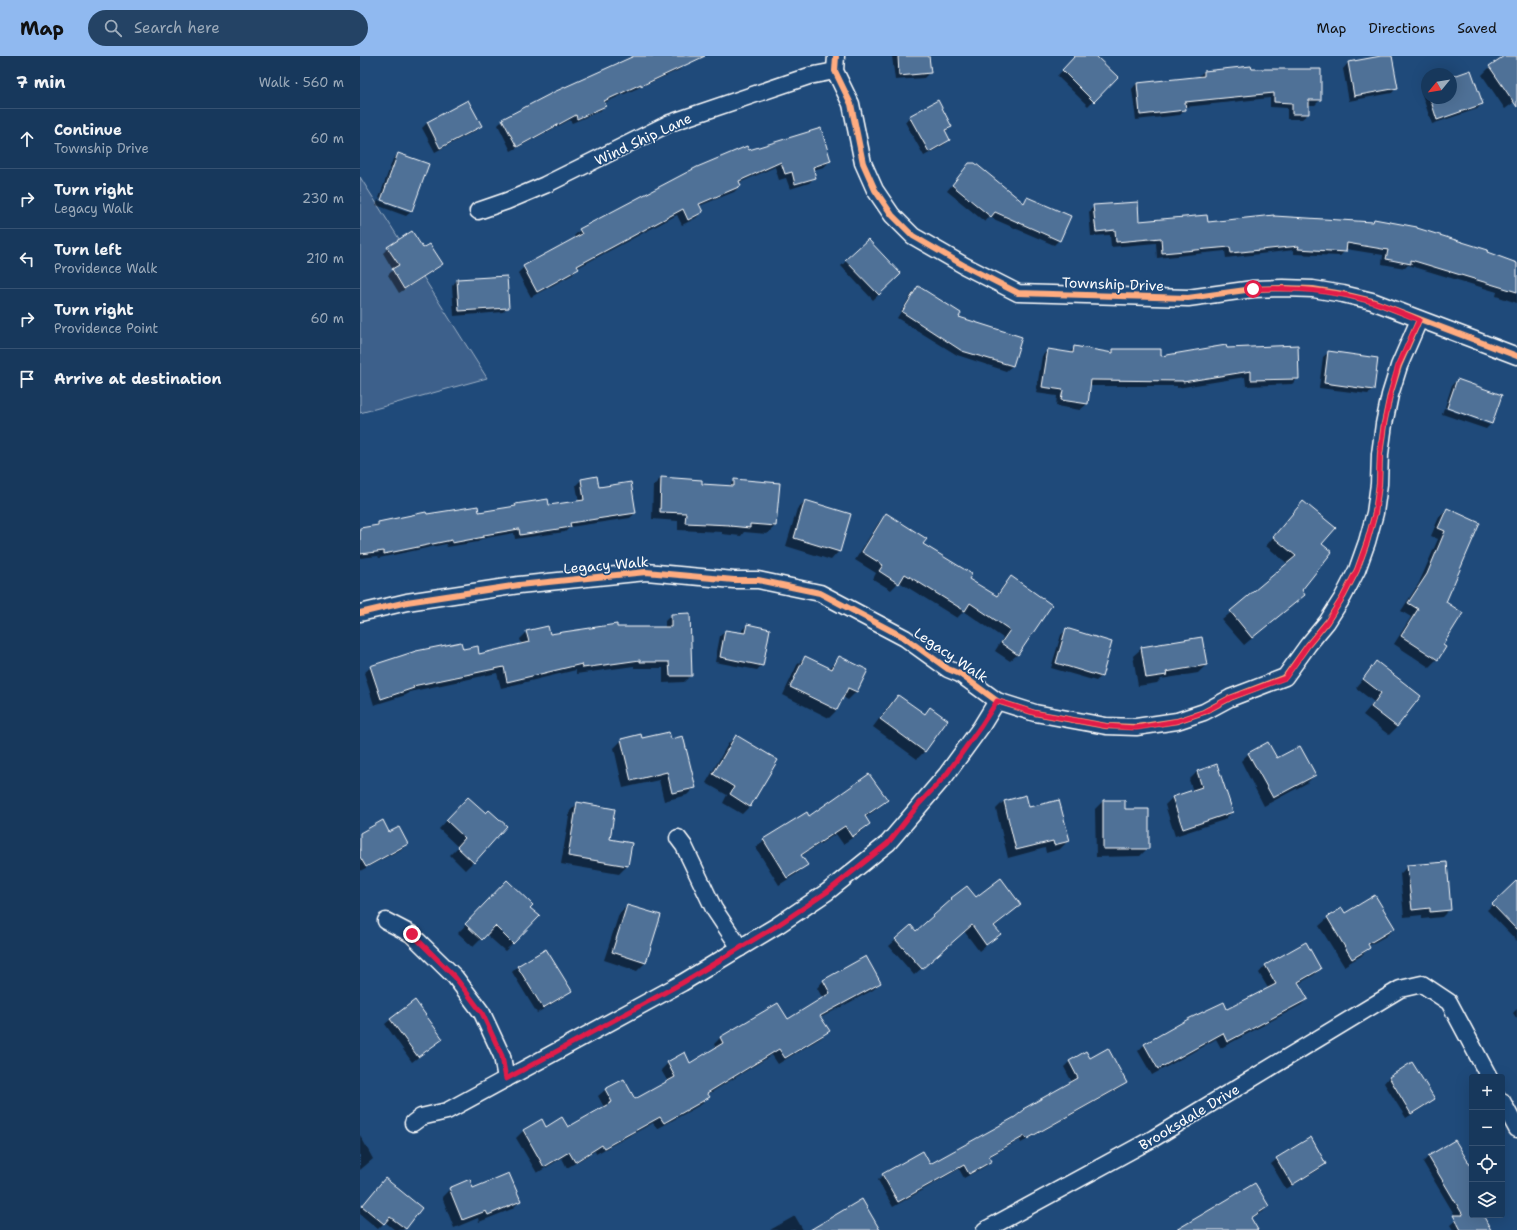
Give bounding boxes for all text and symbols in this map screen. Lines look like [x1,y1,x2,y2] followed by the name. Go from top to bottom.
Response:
[88,10,368,46] search box
[20,16,64,41] text: Map
[102,17,124,39] icon: search
[134,18,220,38] text: Search here
[1317,19,1347,37] text: Map
[1369,19,1435,37] text: Directions
[1457,19,1497,37] text: Saved
[1421,68,1457,104] north arrow
[16,71,66,93] text: 7 min
[259,74,344,91] text: Walk · 560 m
[592,109,694,169] street label: Wind Ship Lane
[54,120,122,140] text: Continue
[16,128,38,150] icon: ahead
[311,130,344,147] text: 60 m
[54,140,149,157] text: Township Drive
[54,180,134,200] text: Turn right
[16,188,38,210] icon: right
[302,190,344,207] text: 230 m
[54,200,134,217] text: Legacy Walk
[54,240,122,260] text: Turn left
[16,248,38,270] icon: left
[306,250,344,267] text: 210 m
[54,260,158,277] text: Providence Walk
[1062,273,1164,295] street label: Township Drive
[1244,280,1262,298] route start
[54,300,134,320] text: Turn right
[16,308,38,330] icon: right
[311,310,344,327] text: 60 m
[54,320,158,337] text: Providence Point
[16,368,38,390] icon: arrive
[54,369,222,389] text: Arrive at destination
[563,552,649,578] street label: Legacy Walk
[910,624,992,686] street label: Legacy Walk
[403,925,421,943] route end
[1469,1074,1505,1218] map controls
[1469,1074,1505,1110] button: +
[1135,1080,1243,1154] street label: Brooksdale Drive
[1469,1110,1505,1146] button: −
[1469,1146,1505,1182] button: locate
[1469,1182,1505,1218] button: layers

